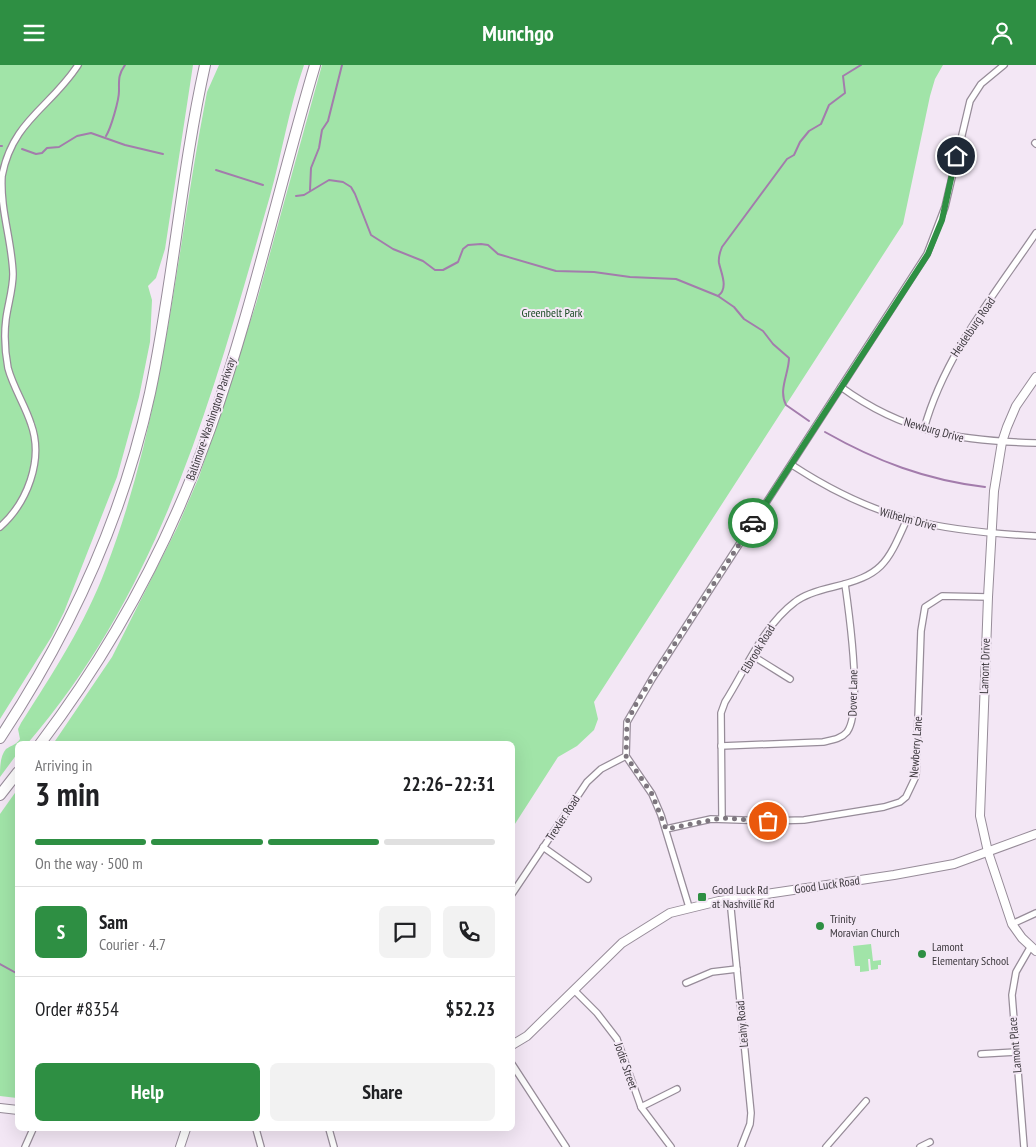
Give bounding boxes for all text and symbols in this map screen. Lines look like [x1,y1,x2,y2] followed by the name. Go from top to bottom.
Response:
[20,19,48,47] icon: menu
[482,19,554,47] text: Munchgo
[988,19,1016,47] icon: person
[935,135,977,177] pin
[942,142,970,170] icon: home
[947,294,998,359] street label: Heidelburg Road
[522,305,583,320] park label: Greenbelt Park
[182,355,239,482] street label: Baltimore-Washington Parkway
[902,414,966,445] street label: Newburg Drive
[728,498,778,548] courier
[878,504,938,533] street label: Wilhelm Drive
[739,509,767,537] icon: car
[737,622,778,676] street label: Elbrook Road
[976,638,993,694] street label: Lamont Drive
[845,670,860,716] street label: Dover Lane
[906,716,925,778] street label: Newberry Lane
[35,755,92,775] text: Arriving in
[402,772,495,796] text: 22:26–22:31
[35,773,100,815] text: 3 min
[542,792,583,843] street label: Trexler Road
[747,800,789,842] pin
[754,807,782,835] icon: bag
[35,853,143,873] text: On the way · 500 m
[793,873,861,897] street label: Good Luck Road
[712,882,775,911] place label: Good Luck Rd at Nashville Rd
[696,891,708,903] marker: Good Luck Rd at Nashville Rd
[379,906,431,958] button: chat
[443,906,495,958] button: phone
[99,910,128,934] text: Sam
[830,911,900,940] place label: Trinity Moravian Church
[57,920,65,944] text: S
[814,920,826,932] marker: Trinity Moravian Church
[99,934,166,954] text: Courier · 4.7
[932,939,1009,968] place label: Lamont Elementary School
[916,948,928,960] marker: Lamont Elementary School
[35,997,119,1021] text: Order #8354
[446,997,495,1021] text: $52.23
[732,1000,751,1048] street label: Leahy Road
[1005,1017,1024,1073] street label: Lamont Place
[611,1040,642,1092] street label: Jodie Street
[35,1063,260,1121] button: Help
[270,1063,495,1121] button: Share

